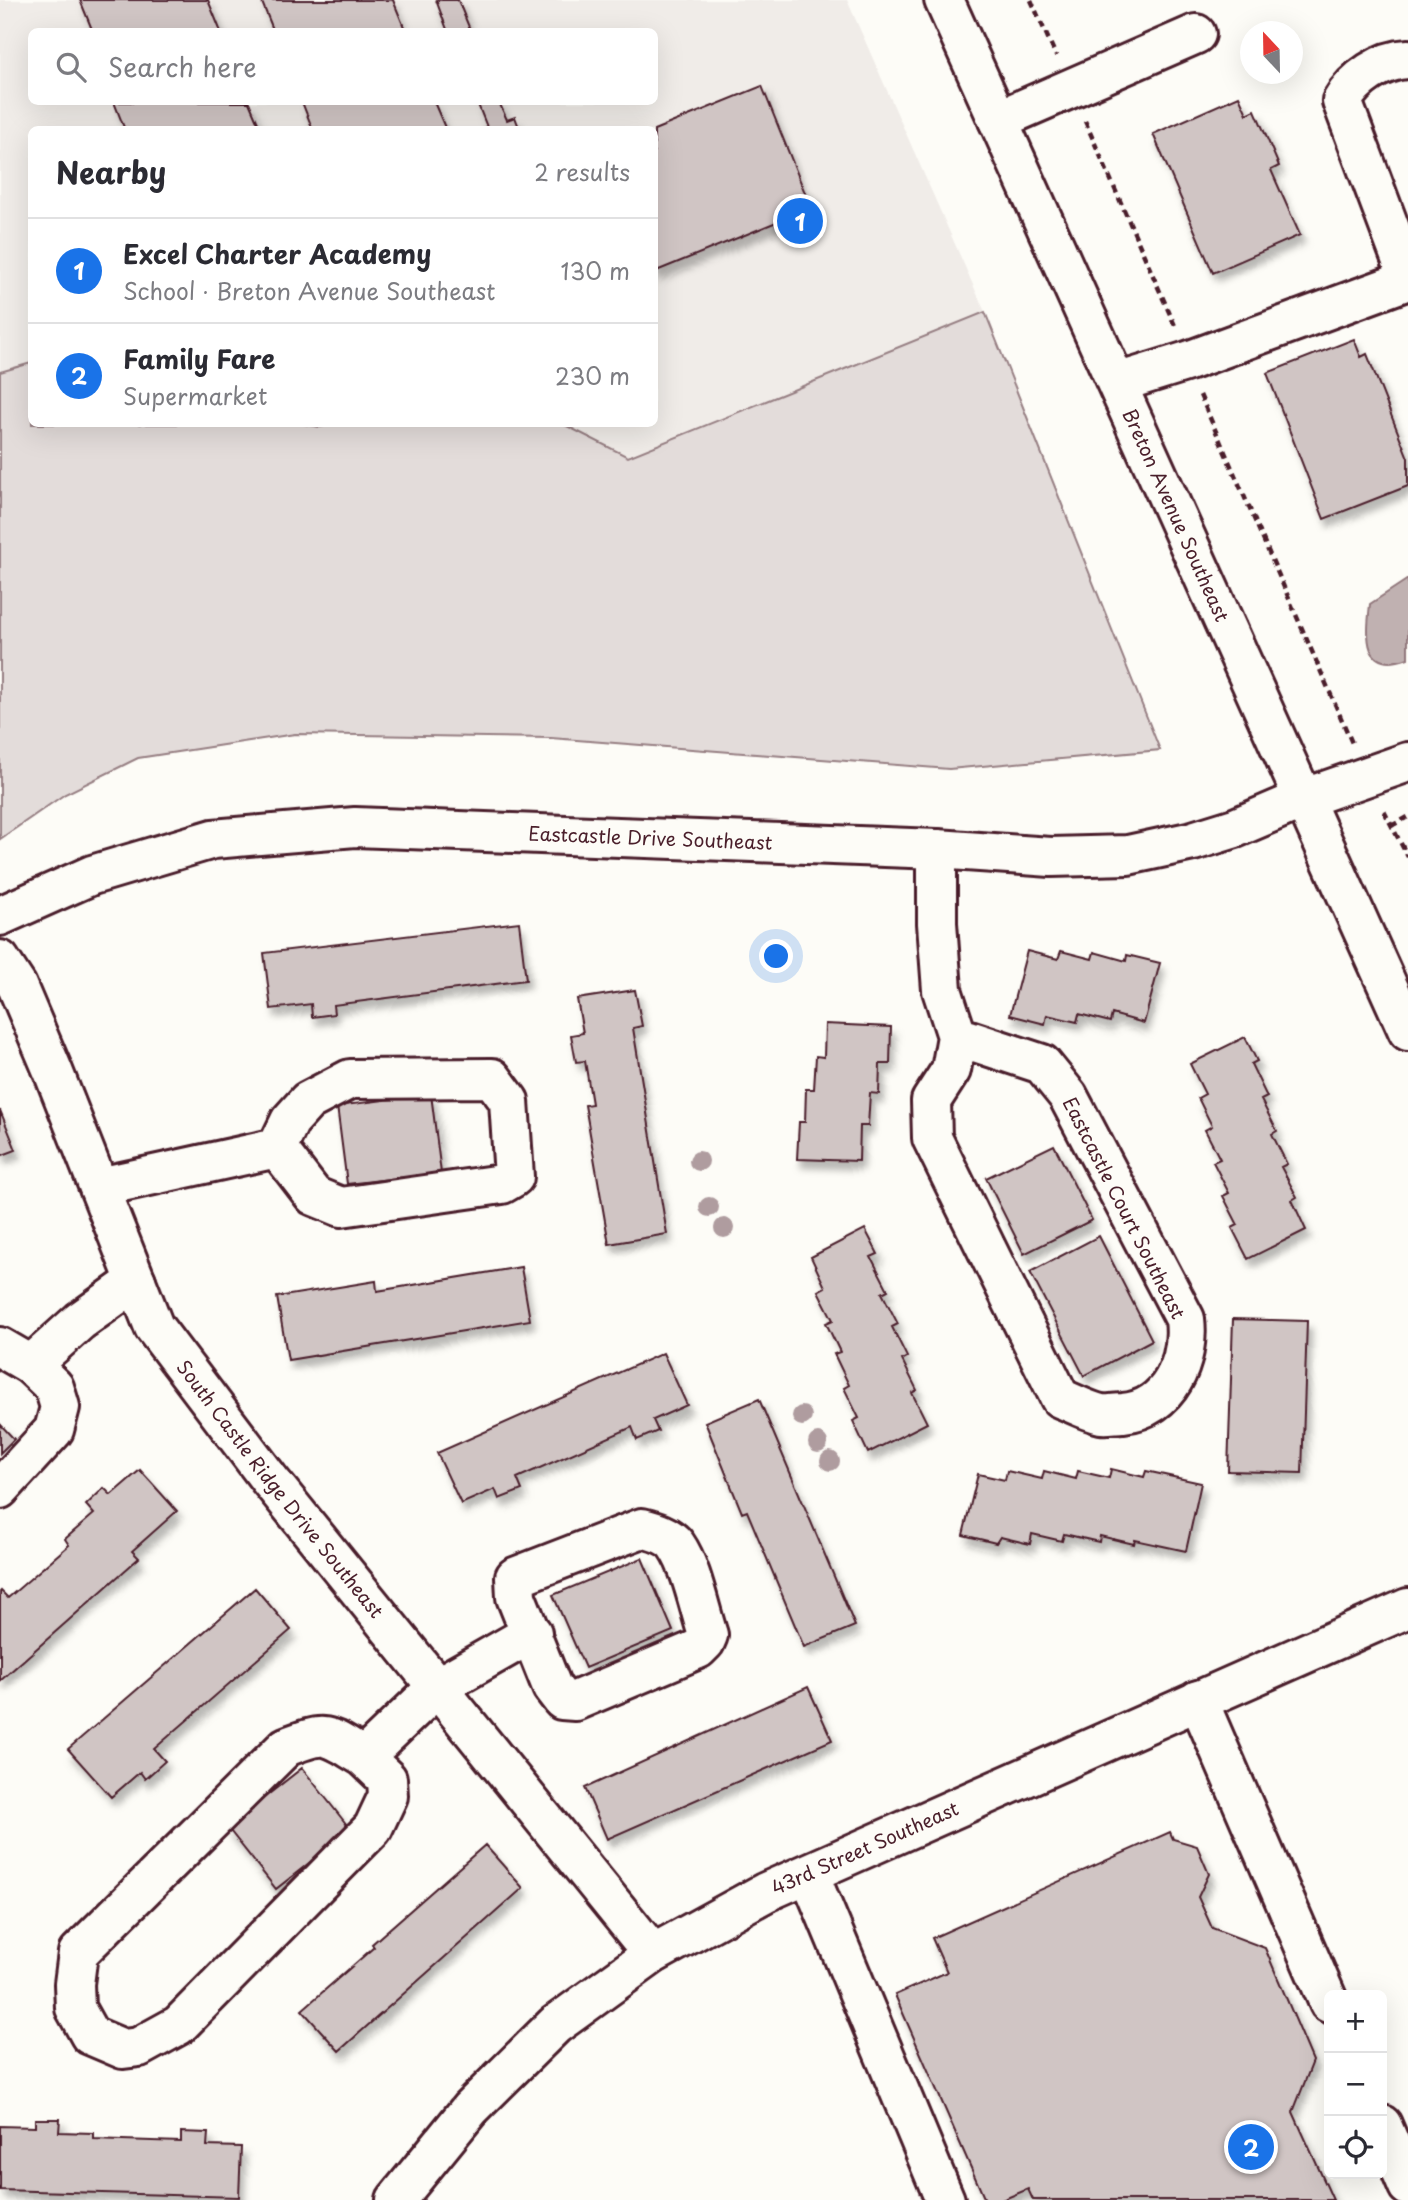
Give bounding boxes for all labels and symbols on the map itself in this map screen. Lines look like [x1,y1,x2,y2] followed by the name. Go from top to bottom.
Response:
[1240,21,1303,84] north arrow
[777,195,823,247] pin: 1
[1117,404,1237,626] street label: Breton Avenue Southeast
[528,819,773,856] street label: Eastcastle Drive Southeast
[759,939,793,973] your location
[1057,1092,1193,1324] street label: Eastcastle Court Southeast
[171,1354,391,1624] street label: South Castle Ridge Drive Southeast
[767,1793,963,1901] street label: 43rd Street Southeast
[1228,2121,1274,2173] pin: 2

